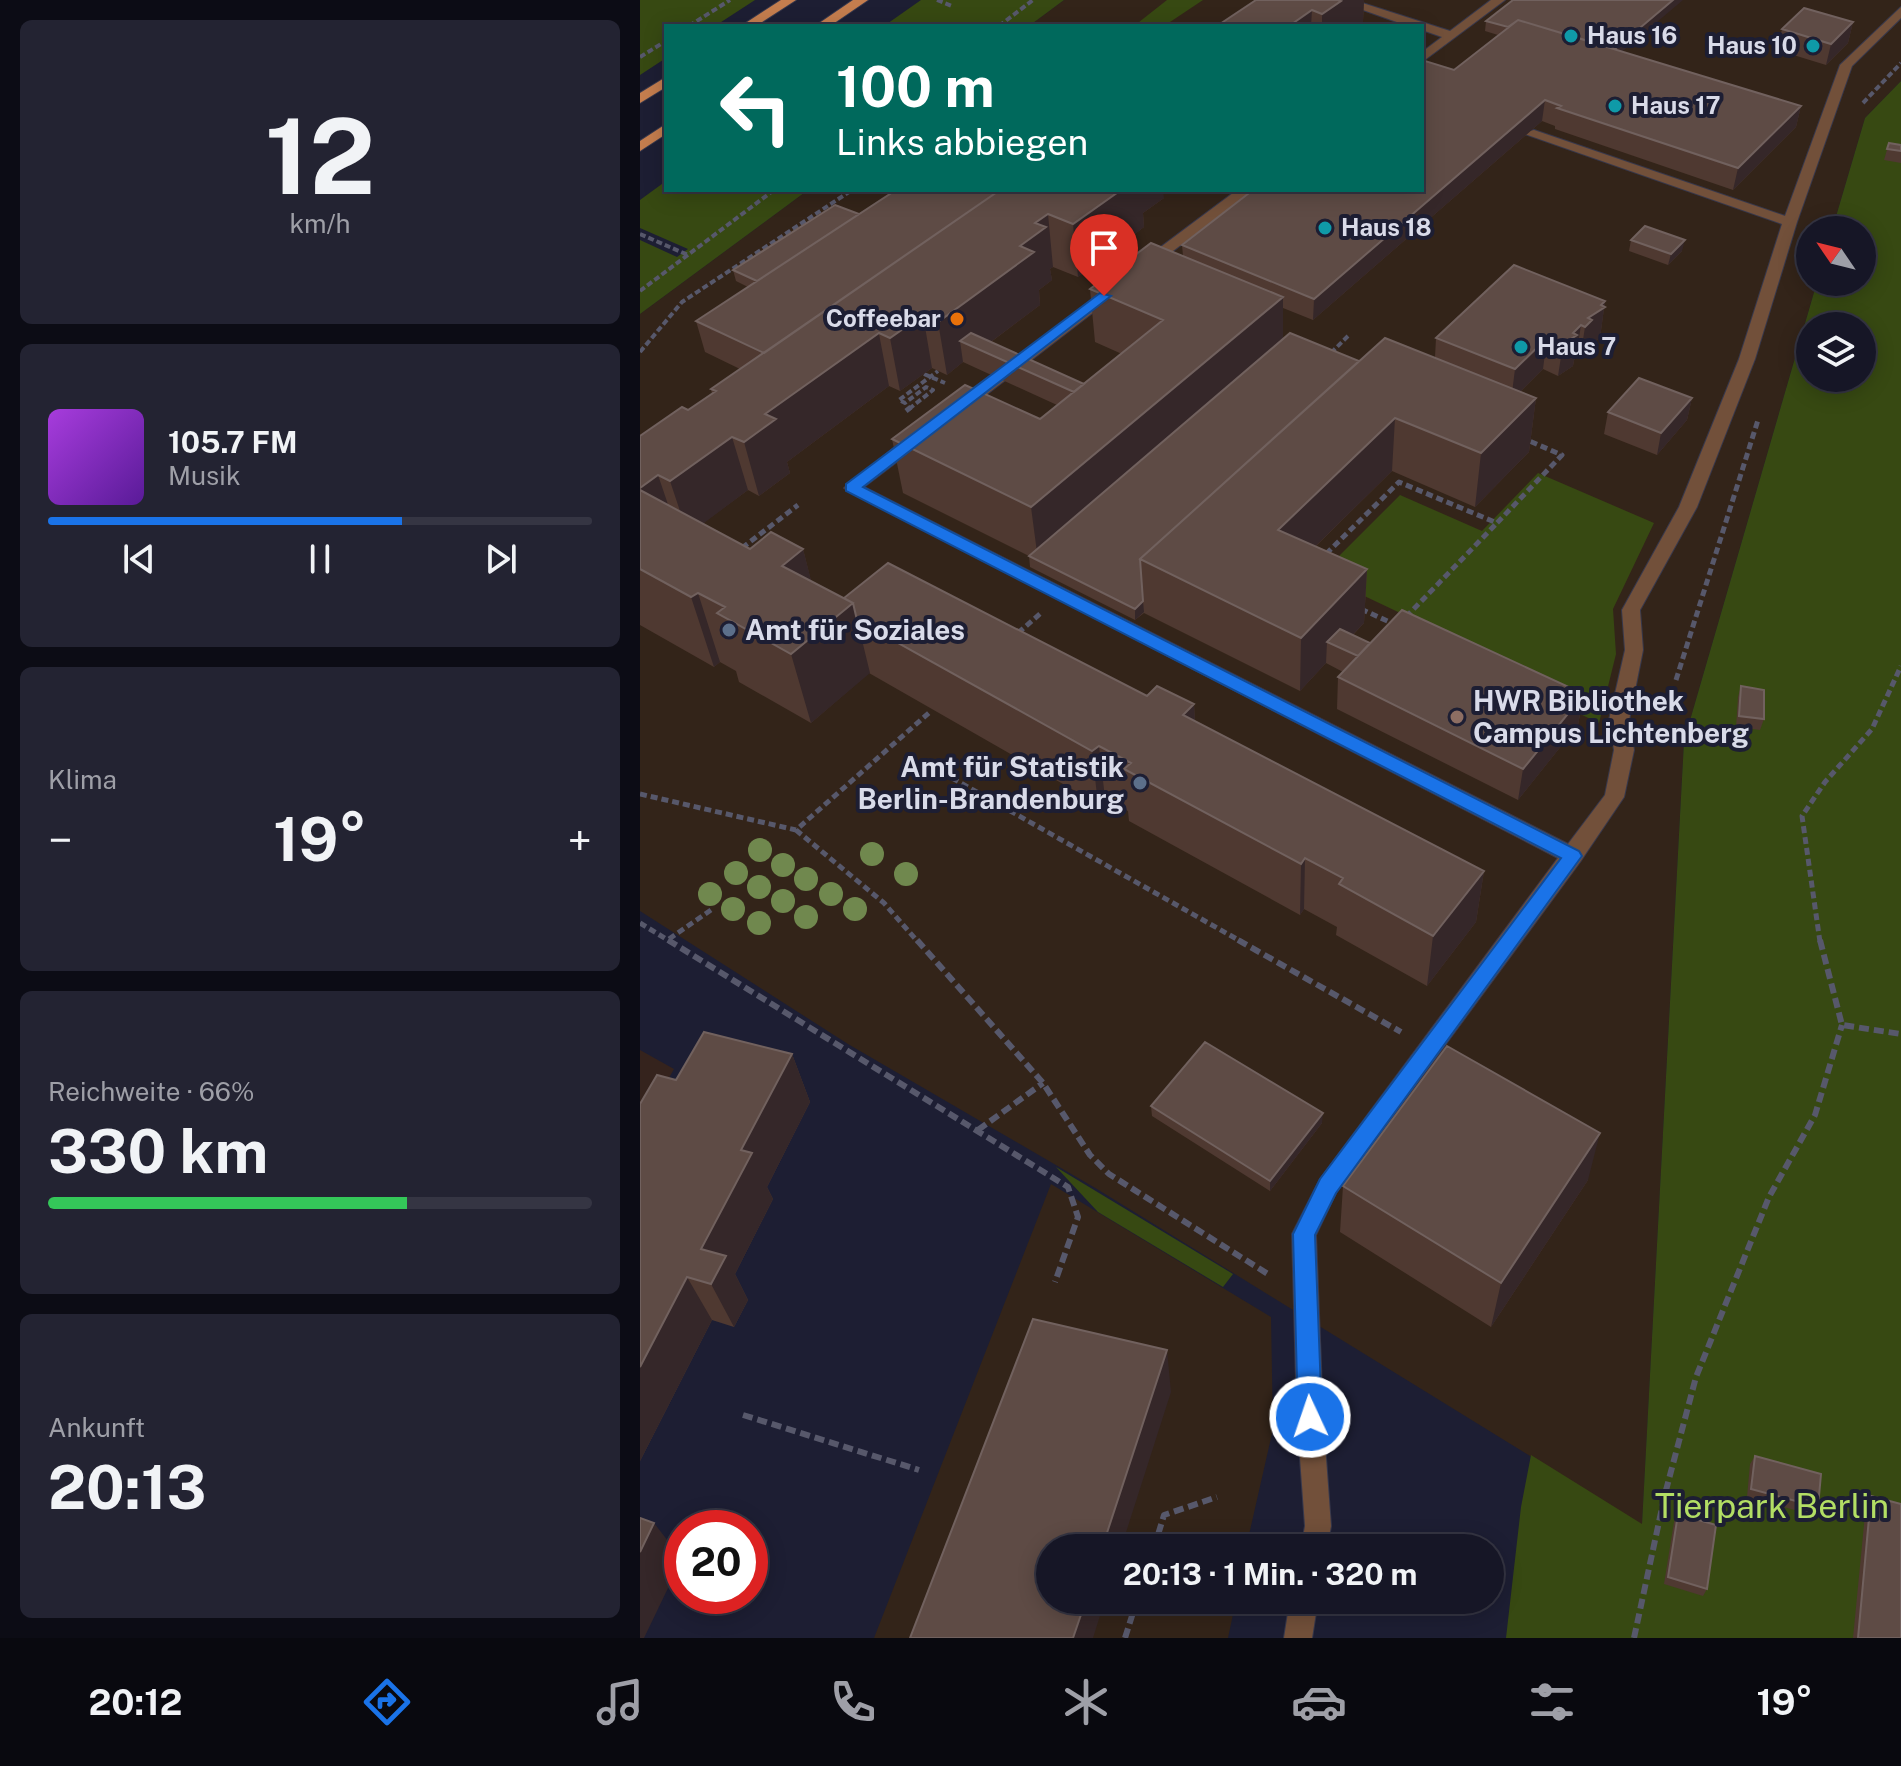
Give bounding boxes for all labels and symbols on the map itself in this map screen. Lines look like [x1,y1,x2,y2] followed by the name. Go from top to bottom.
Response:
[1587,21,1677,49] place label: Haus 16
[1562,27,1580,45] marker: Haus 16
[1707,31,1797,59] place label: Haus 10
[1804,37,1822,55] marker: Haus 10
[1631,91,1721,119] place label: Haus 17
[1606,97,1624,115] marker: Haus 17
[1341,213,1432,241] place label: Haus 18
[1070,214,1138,296] pin
[1796,216,1876,296] north arrow
[1316,219,1334,237] marker: Haus 18
[826,304,941,332] place label: Coffeebar
[948,310,966,328] marker: Coffeebar
[1537,332,1616,360] place label: Haus 7
[1512,338,1530,356] marker: Haus 7
[745,613,965,646] place label: Amt für Soziales
[720,621,738,639] marker: Amt für Soziales
[1473,684,1749,749] place label: HWR Bibliothek Campus Lichtenberg
[1448,708,1466,726] marker: HWR Bibliothek Campus Lichtenberg
[857,750,1124,815] place label: Amt für Statistik Berlin-Brandenburg
[1131,774,1149,792] marker: Amt für Statistik Berlin-Brandenburg
[1268,1375,1352,1459] position arrow
[1655,1486,1889,1526] park label: Tierpark Berlin
[664,1510,768,1614] speed limit sign: 20

